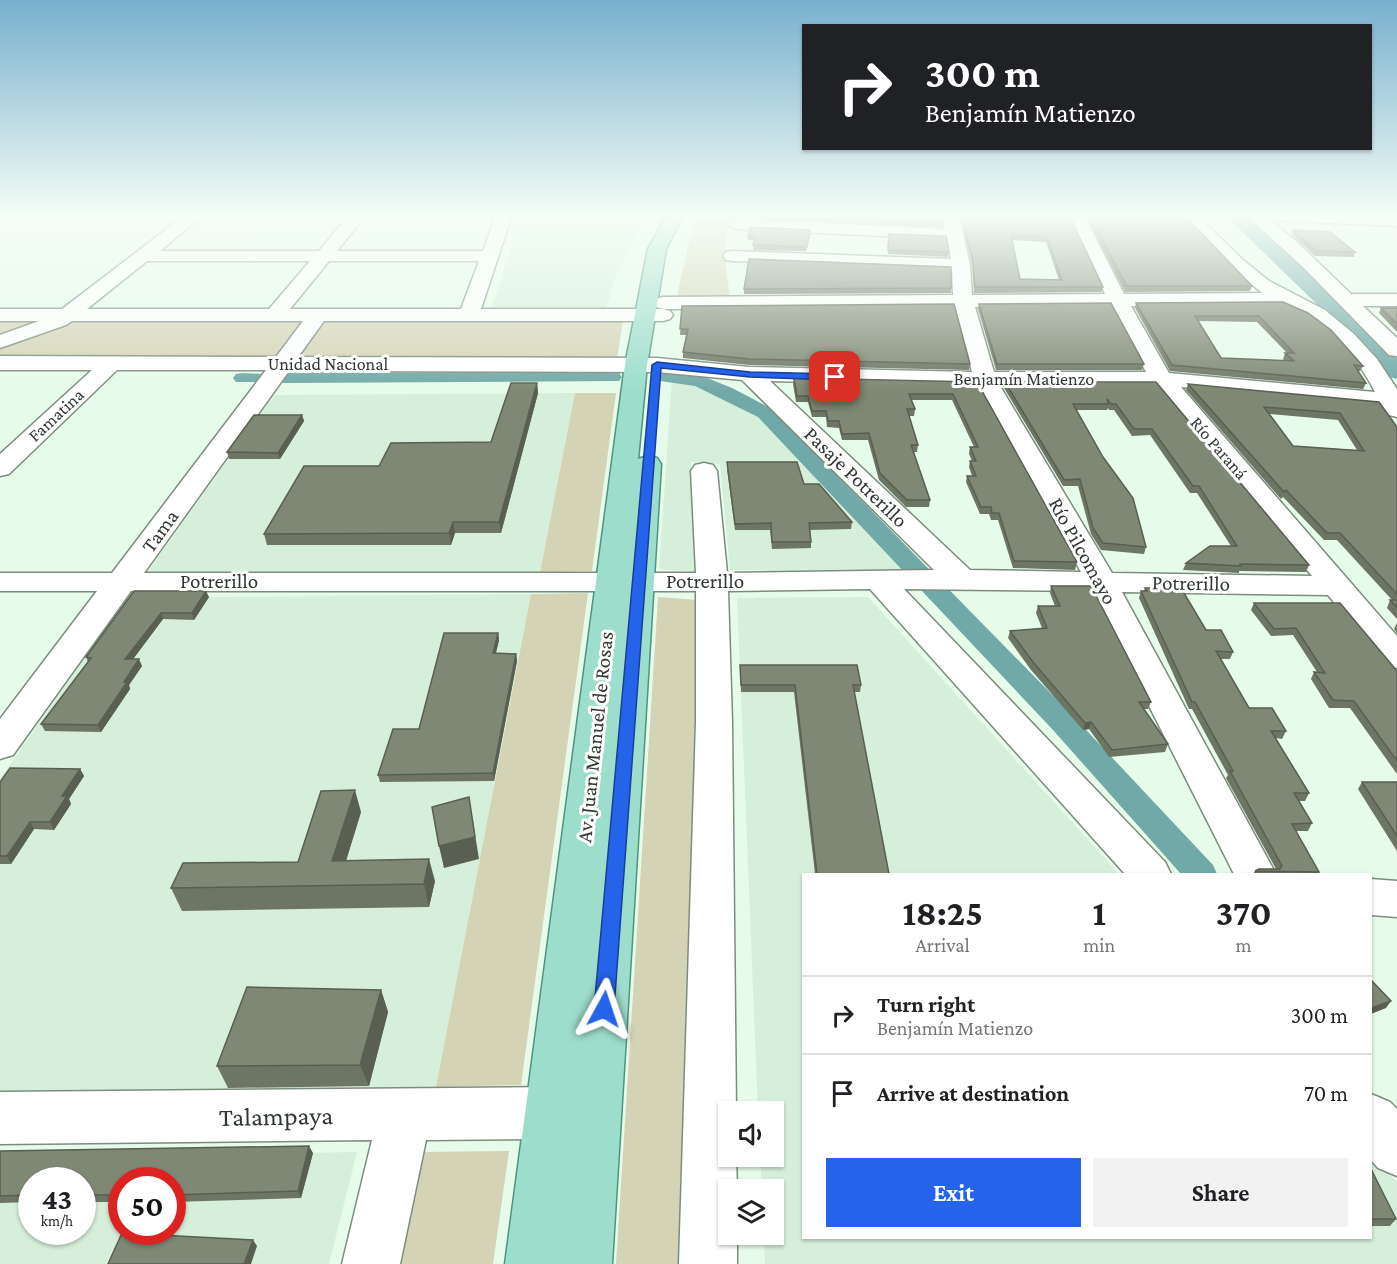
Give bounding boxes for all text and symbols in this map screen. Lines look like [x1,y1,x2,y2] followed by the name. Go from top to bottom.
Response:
[826,48,904,126] icon: right
[925,49,1040,96] text: 300 m
[925,98,1136,128] text: Benjamín Matienzo
[809,351,860,402] pin
[268,354,389,374] street label: Unidad Nacional
[818,360,851,393] icon: arrive
[954,369,1094,390] street label: Benjamín Matienzo
[24,384,88,446] street label: Famatina
[1186,413,1252,483] street label: Río Paraná
[799,422,913,532] street label: Pasaje Potrerillo
[1044,493,1122,609] street label: Río Pilcomayo
[136,505,184,557] street label: Tama
[180,569,258,593] street label: Potrerillo
[666,569,744,593] street label: Potrerillo
[1152,570,1230,596] street label: Potrerillo
[572,630,618,844] street label: Av. Juan Manuel de Rosas
[902,893,983,933] text: 18:25
[1093,893,1106,933] text: 1
[1216,893,1272,933] text: 370
[915,934,970,956] text: Arrival
[1083,934,1115,956] text: min
[1236,934,1252,956] text: m
[572,977,636,1041] position arrow
[877,992,975,1017] text: Turn right
[826,999,859,1032] icon: right
[1291,1003,1348,1028] text: 300 m
[877,1017,1033,1039] text: Benjamín Matienzo
[826,1077,859,1110] icon: arrive
[877,1081,1069,1106] text: Arrive at destination
[1304,1081,1348,1106] text: 70 m
[219,1101,333,1132] street label: Talampaya
[718,1101,784,1245] map controls
[718,1101,784,1167] button: sound
[826,1158,1081,1227] button: Exit
[1093,1158,1348,1227] button: Share
[108,1167,186,1245] speed limit sign: 50
[718,1179,784,1245] button: layers
[42,1182,72,1215] text: 43
[41,1213,73,1229] text: km/h

